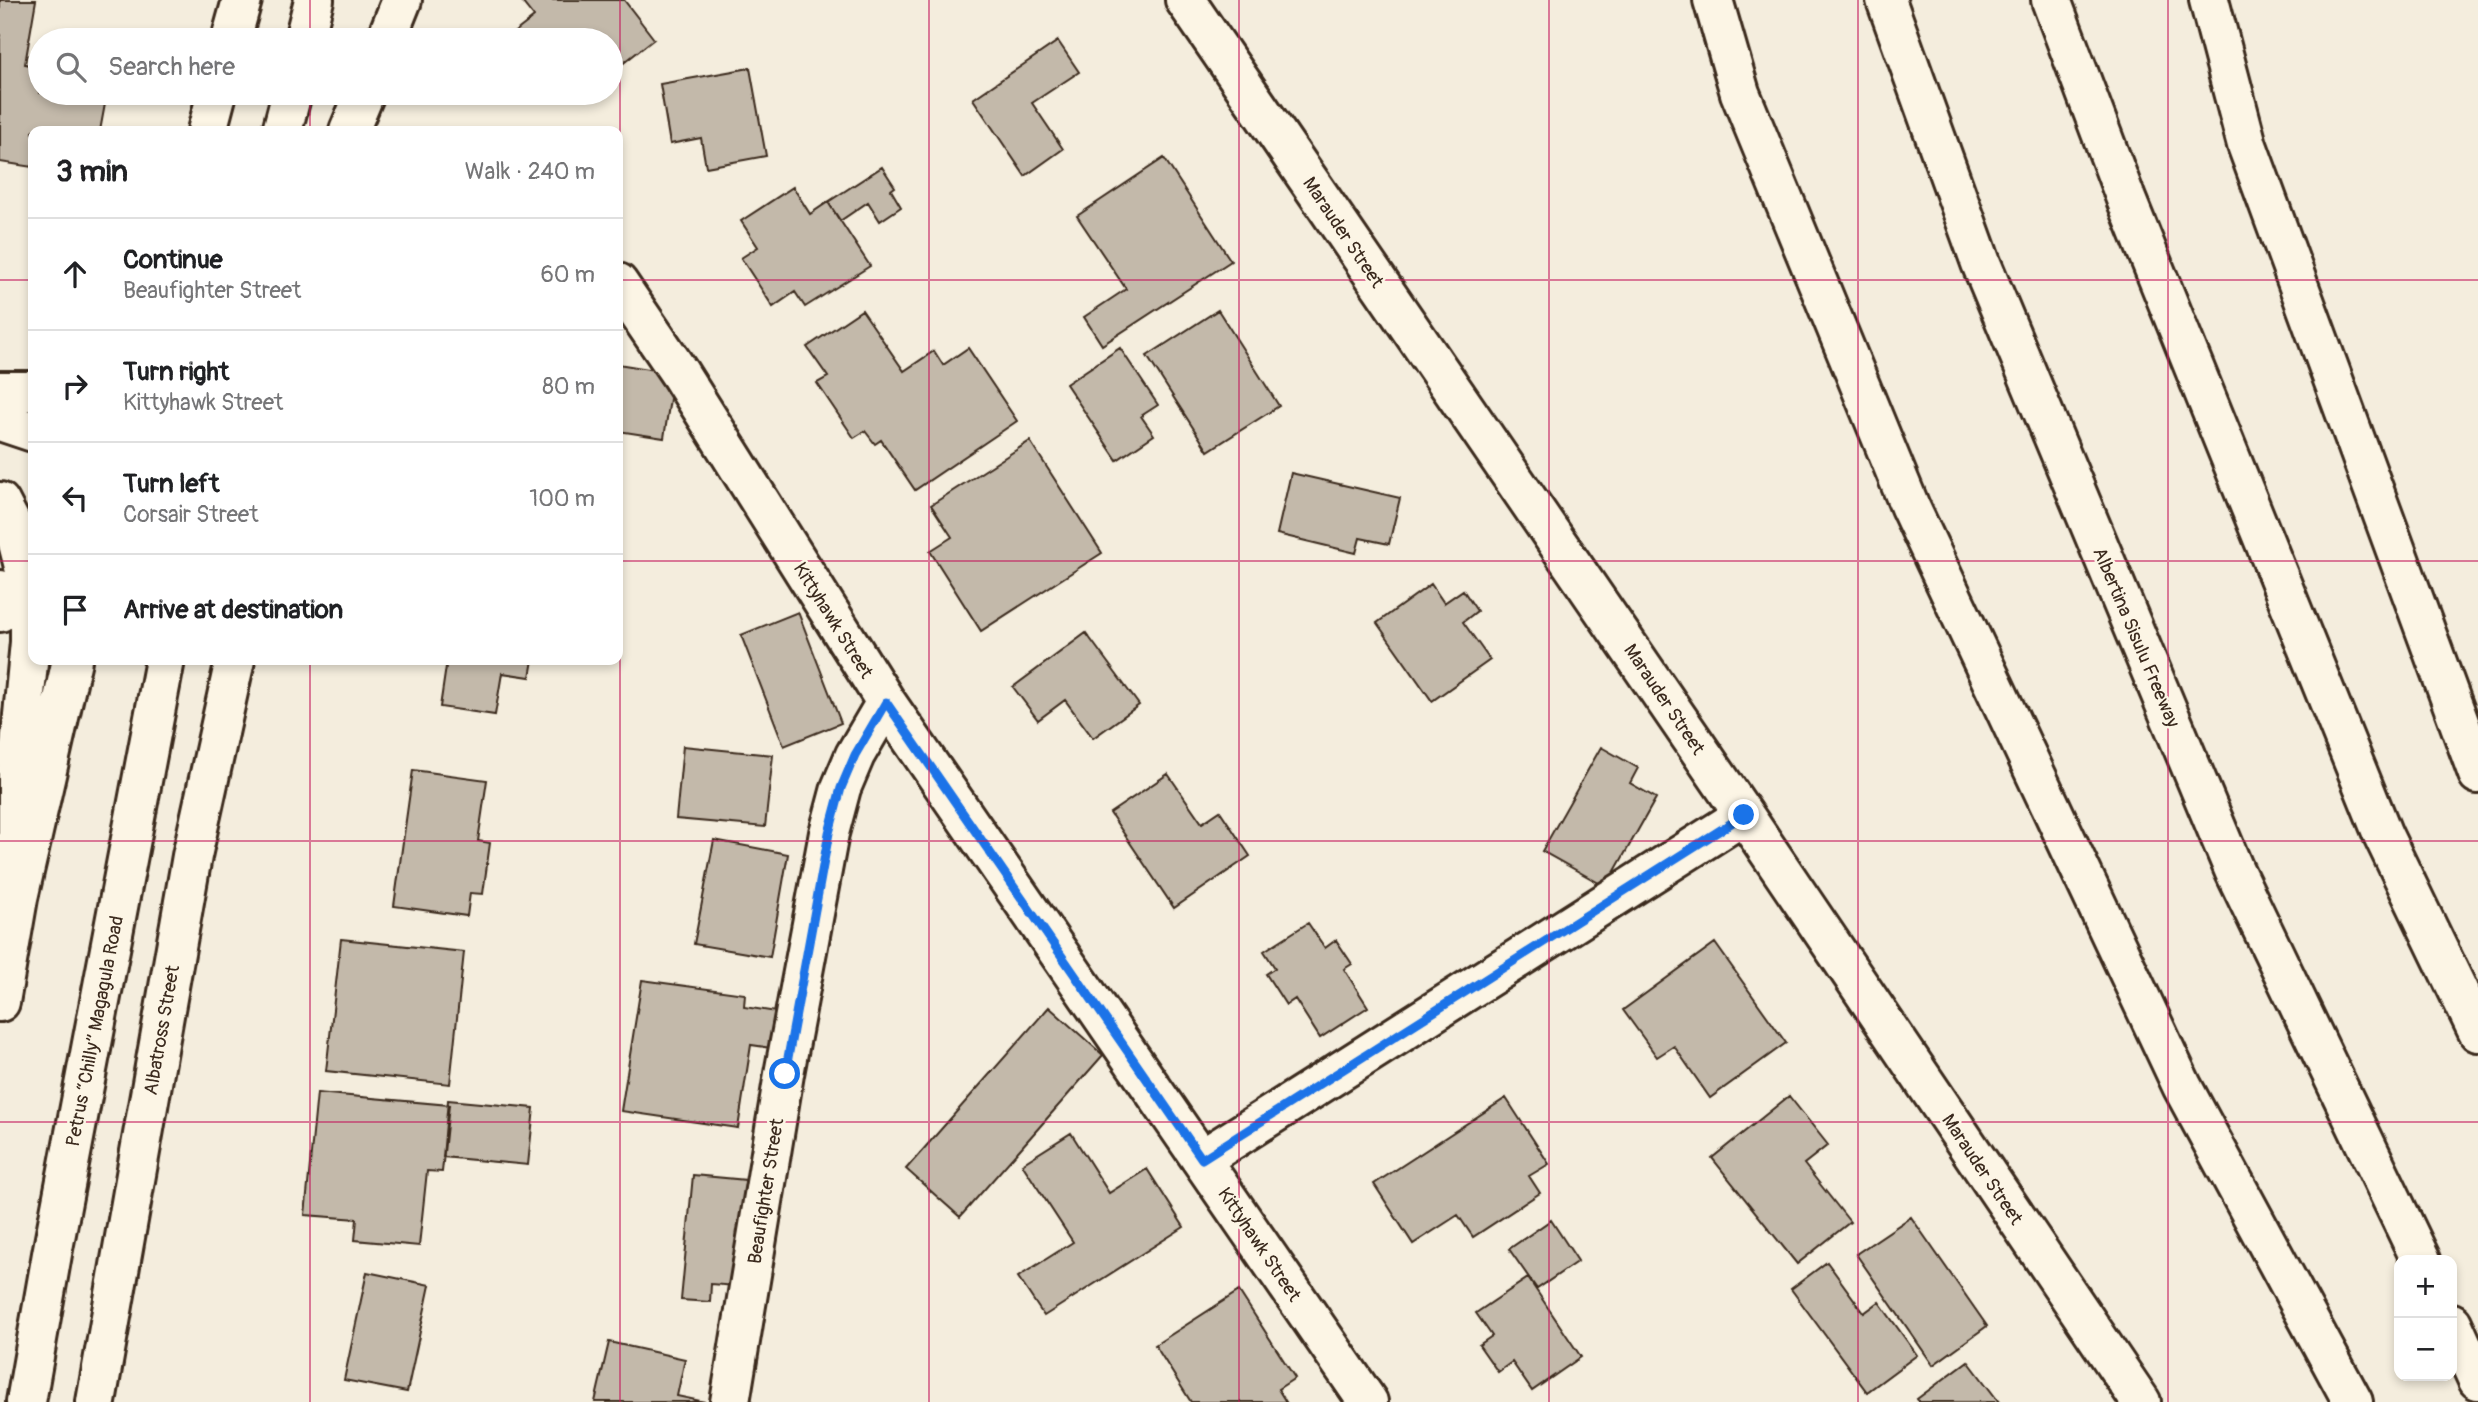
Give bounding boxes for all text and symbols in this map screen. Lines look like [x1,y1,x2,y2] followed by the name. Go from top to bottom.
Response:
[28,28,623,105] search box
[52,48,90,86] icon: search
[108,51,235,83] text: Search here
[56,153,128,190] text: 3 min
[465,157,595,186] text: Walk · 240 m
[1297,173,1389,293] street label: Marauder Street
[123,244,223,276] text: Continue
[56,255,94,293] icon: ahead
[540,260,595,289] text: 60 m
[123,276,301,305] text: Beaufighter Street
[123,356,229,388] text: Turn right
[56,367,94,405] icon: right
[542,372,595,401] text: 80 m
[123,388,283,417] text: Kittyhawk Street
[123,468,219,500] text: Turn left
[56,479,94,517] icon: left
[529,484,595,513] text: 100 m
[123,500,258,529] text: Corsair Street
[2087,544,2185,731] street label: Albertina Sisulu Freeway
[788,558,879,683] street label: Kittyhawk Street
[56,591,94,629] icon: arrive
[123,594,343,626] text: Arrive at destination
[1618,640,1710,760] street label: Marauder Street
[1728,799,1759,830] route end
[61,914,129,1149] street label: Petrus “Chilly” Magagula Road
[139,963,185,1097] street label: Albatross Street
[769,1058,800,1089] route start
[1936,1110,2028,1230] street label: Marauder Street
[743,1116,789,1266] street label: Beaufighter Street
[1212,1183,1306,1306] street label: Kittyhawk Street
[2394,1255,2457,1381] map controls
[2394,1255,2457,1318] button: +
[2394,1318,2457,1381] button: −

